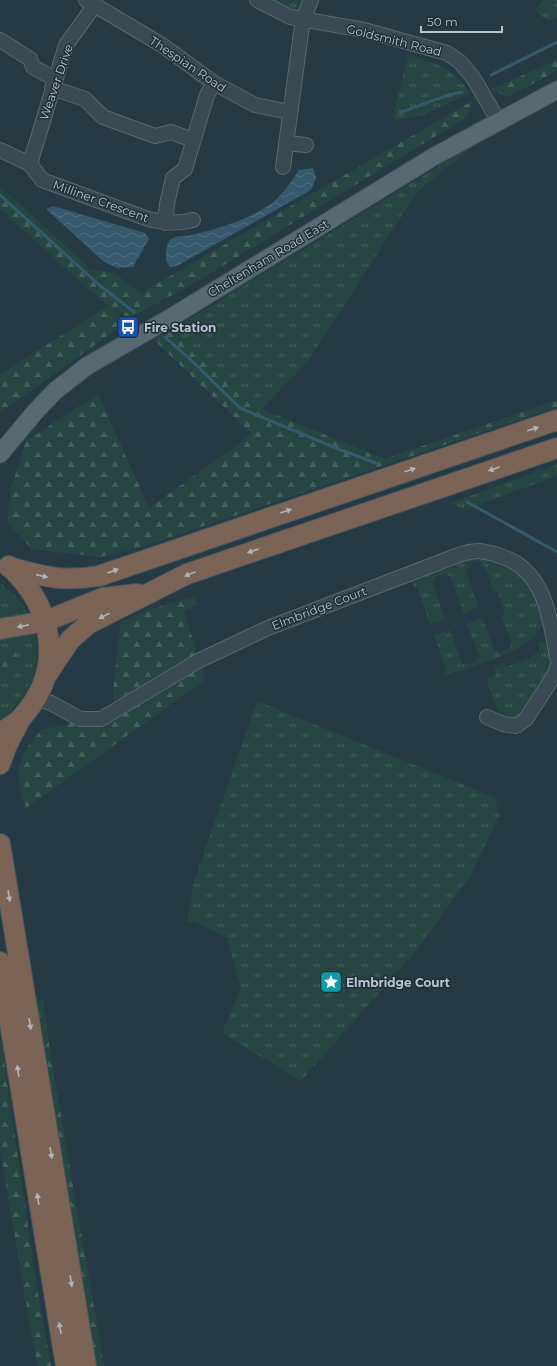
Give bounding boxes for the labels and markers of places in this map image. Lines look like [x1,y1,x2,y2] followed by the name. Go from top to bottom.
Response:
[115,314,141,340] bus stop icon: Fire Station
[144,320,216,335] place label: Fire Station
[318,969,344,995] place icon: Elmbridge Court
[346,975,451,990] place label: Elmbridge Court

